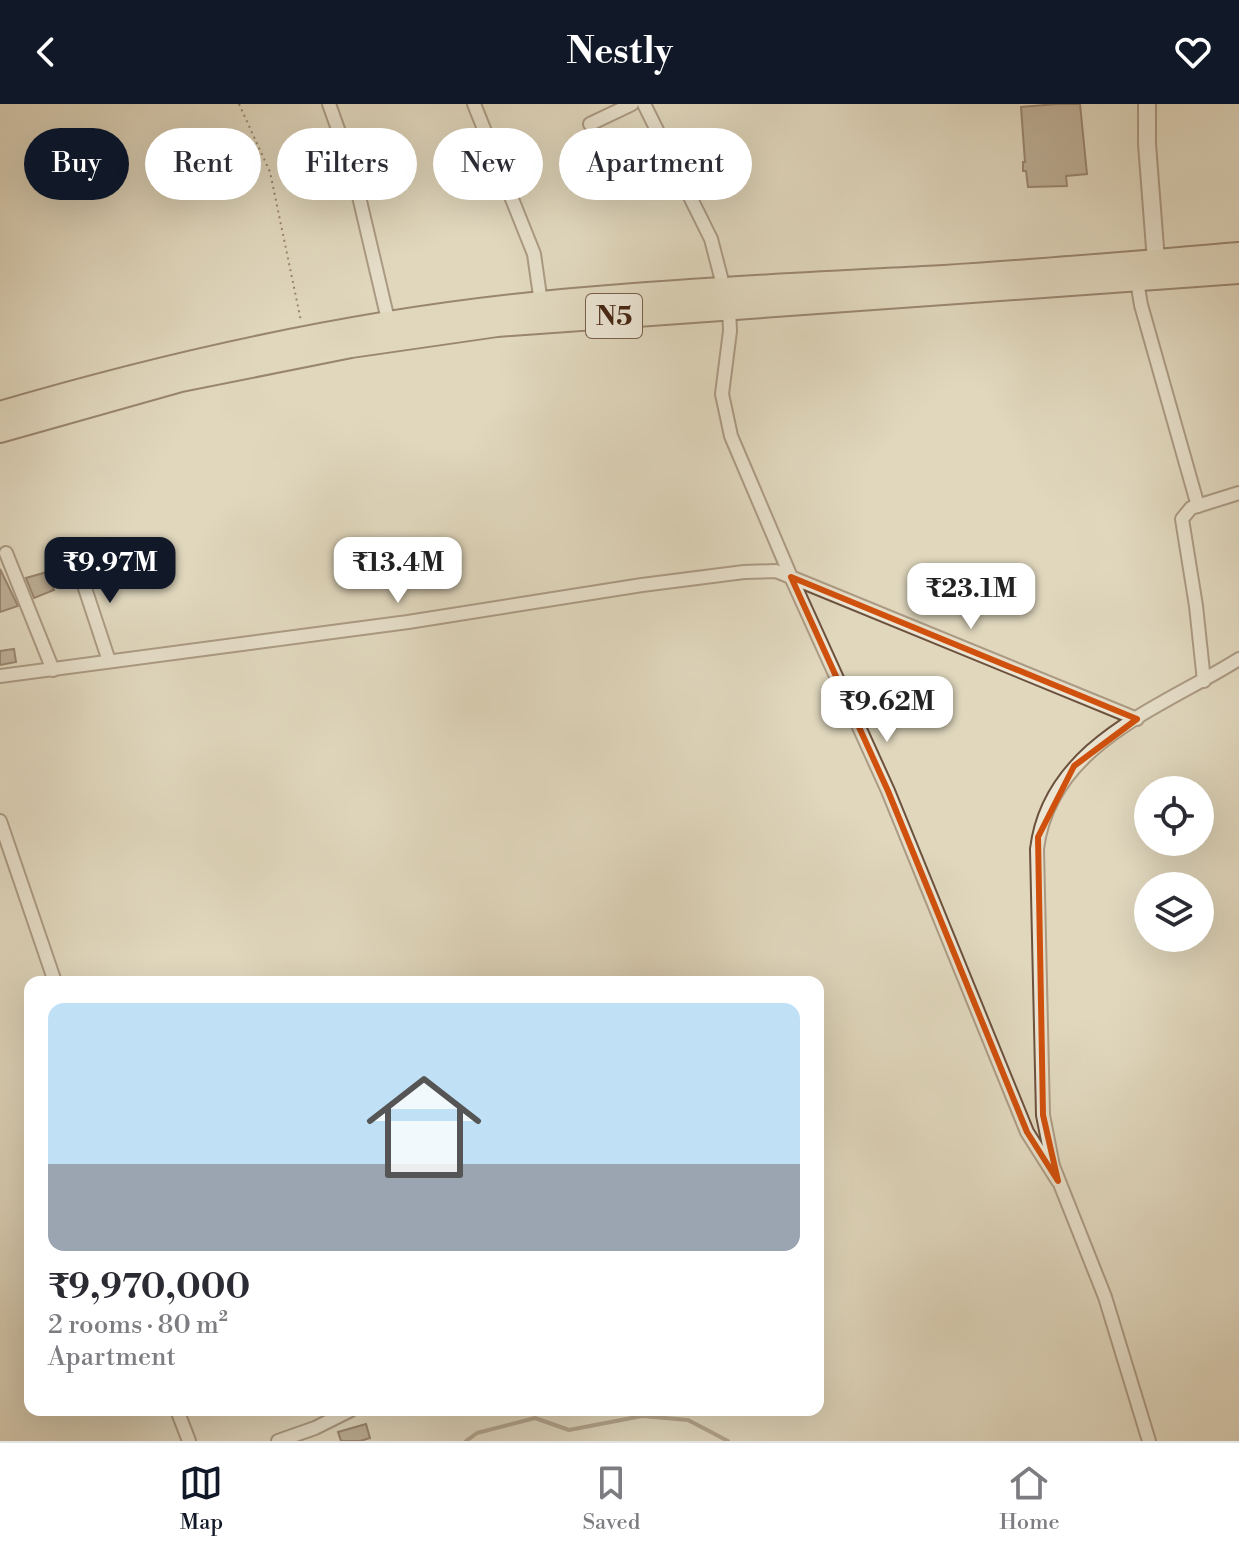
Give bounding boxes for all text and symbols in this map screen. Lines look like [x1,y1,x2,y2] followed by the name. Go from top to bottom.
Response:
[24,30,68,74] icon: back
[566,30,673,75] text: Nestly
[1171,30,1215,74] icon: heart
[24,128,129,200] chip: Buy
[145,128,261,200] chip: Rent
[277,128,417,200] chip: Filters
[433,128,543,200] chip: New
[559,128,752,200] chip: Apartment
[586,294,642,338] road number: N5
[45,537,175,605] pin: ₹9.97M
[333,537,463,605] pin: ₹13.4M
[62,547,158,579] text: ₹9.97M
[352,547,444,579] text: ₹13.4M
[906,563,1036,631] pin: ₹23.1M
[925,573,1017,605] text: ₹23.1M
[822,676,952,744] pin: ₹9.62M
[839,686,935,718] text: ₹9.62M
[1134,776,1214,952] map controls
[1134,776,1214,856] button: locate
[1134,872,1214,952] button: layers
[352,1055,496,1199] icon: home
[48,1267,250,1309] text: ₹9,970,000
[48,1309,228,1341] text: 2 rooms · 80 m²
[48,1341,176,1373] text: Apartment
[179,1461,223,1536] tab: Map
[582,1461,640,1536] tab: Saved
[999,1461,1060,1536] tab: Home

